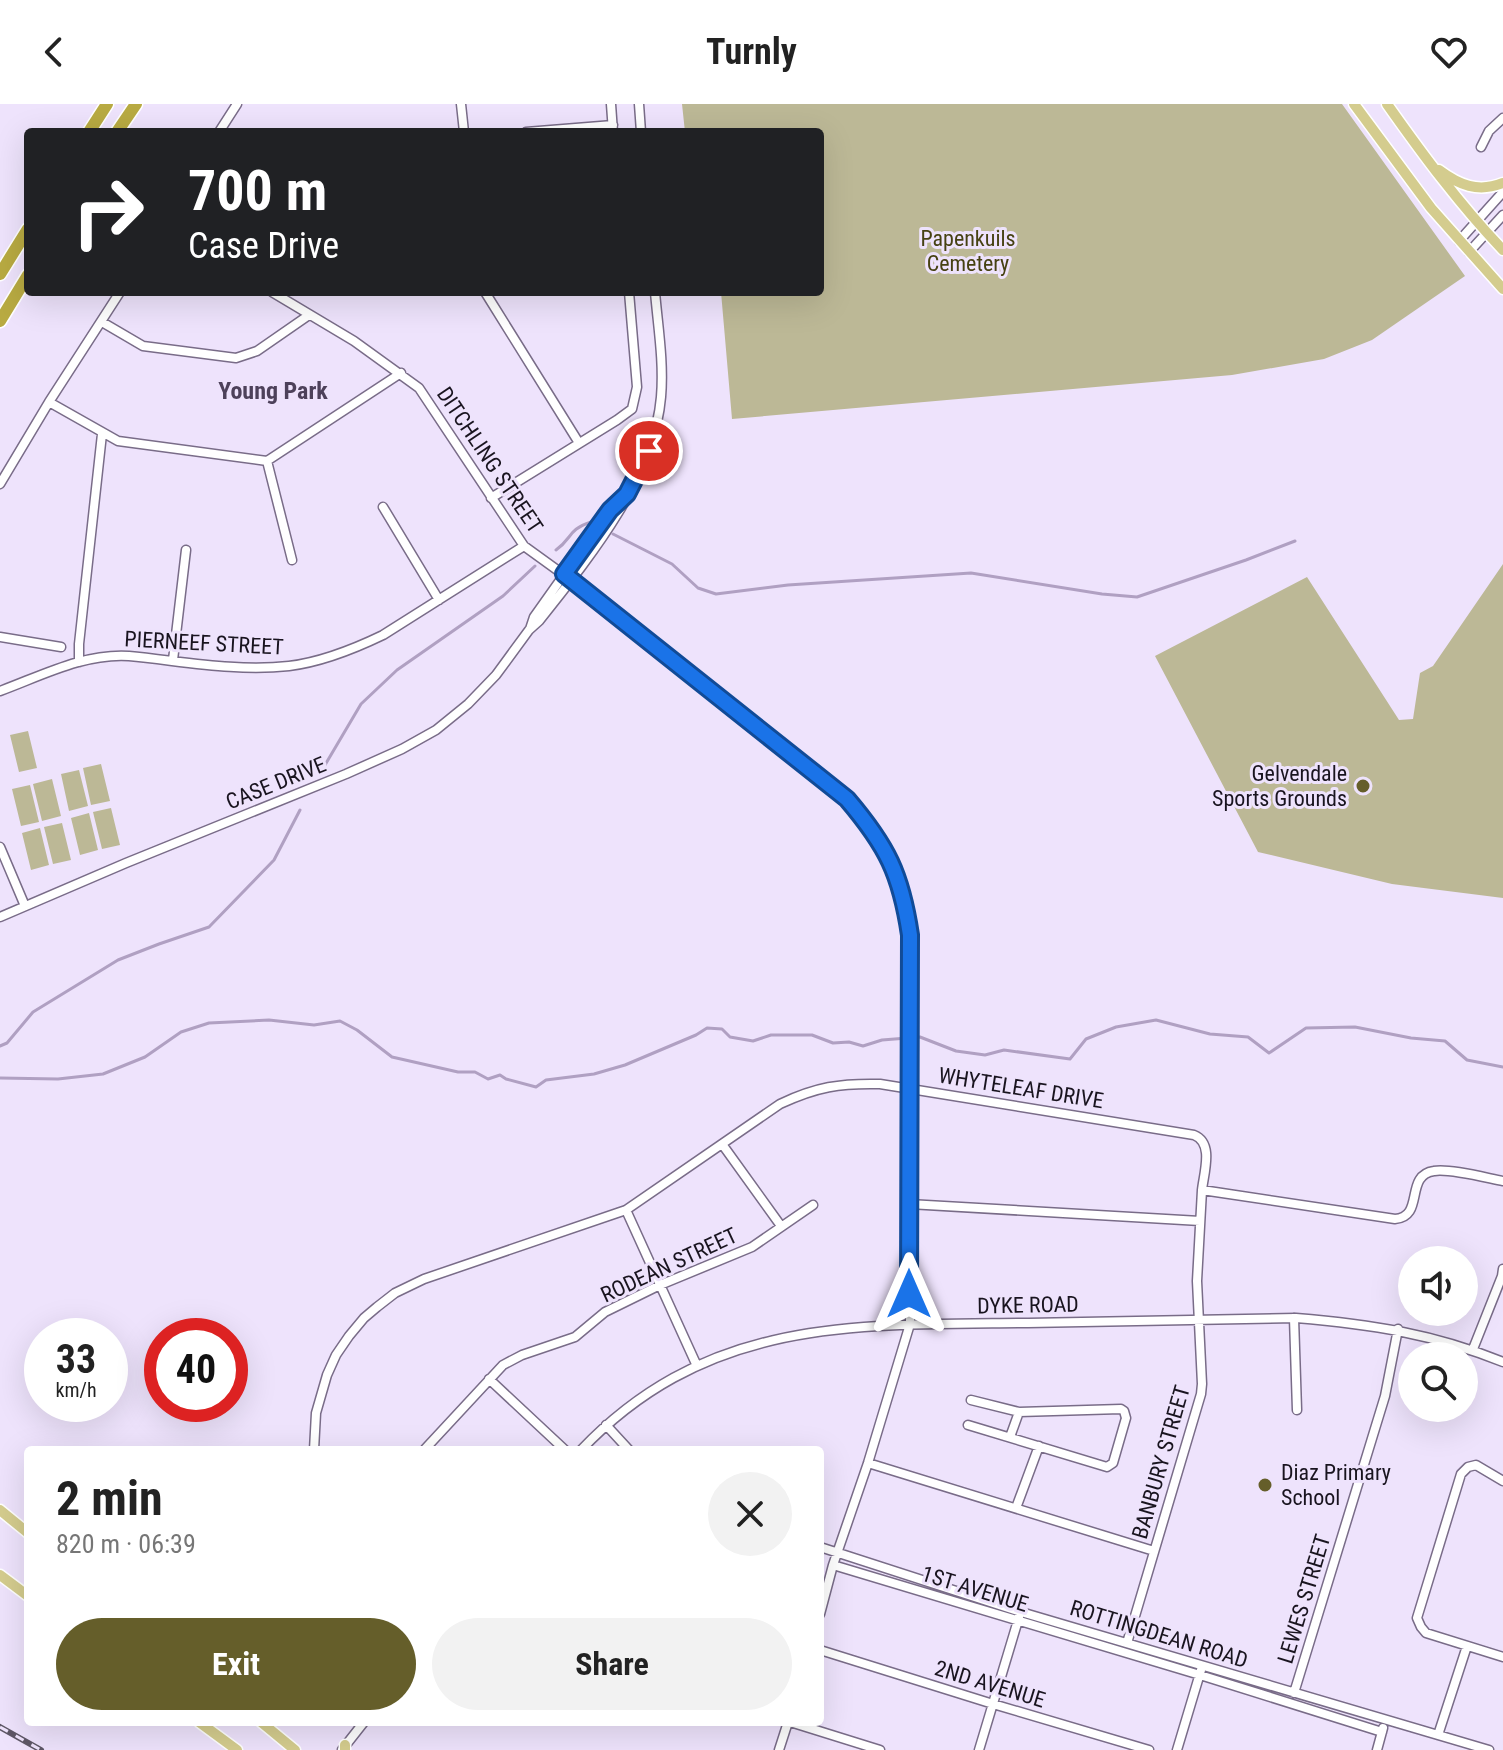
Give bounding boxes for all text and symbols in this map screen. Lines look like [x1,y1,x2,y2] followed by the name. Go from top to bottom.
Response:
[32,30,76,74] icon: back
[1427,30,1471,74] icon: heart
[706,31,797,73] text: Turnly
[188,158,327,224] text: 700 m
[56,160,160,264] icon: right
[188,225,339,267] text: Case Drive
[920,226,1016,276] park label: Papenkuils Cemetery
[218,377,328,405] district label: Young Park
[432,382,548,538] street label: DITCHLING STREET
[615,417,683,485] pin
[627,429,671,473] icon: arrive
[124,626,284,660] street label: PIERNEEF STREET
[222,752,330,814] street label: CASE DRIVE
[1212,761,1347,811] place label: Gelvendale Sports Grounds
[1354,777,1372,795] marker: Gelvendale Sports Grounds
[937,1063,1105,1113] street label: WHYTELEAF DRIVE
[597,1222,741,1308] street label: RODEAN STREET
[1398,1246,1478,1422] map controls
[1398,1246,1478,1326] button: sound
[867,1252,951,1336] position arrow
[977,1292,1079,1318] street label: DYKE ROAD
[144,1318,248,1422] speed limit sign: 40
[56,1336,96,1383] text: 33
[1398,1342,1478,1422] button: search
[55,1378,97,1402] text: km/h
[1127,1382,1195,1542] street label: BANBURY STREET
[1281,1460,1391,1510] place label: Diaz Primary School
[56,1470,163,1527] text: 2 min
[708,1472,792,1556] button: close
[1256,1476,1274,1494] marker: Diaz Primary School
[56,1529,196,1559] text: 820 m · 06:39
[1273,1531,1335,1667] street label: LEWES STREET
[919,1561,1031,1617] street label: 1ST AVENUE
[1067,1595,1251,1673] street label: ROTTINGDEAN ROAD
[56,1618,416,1710] button: Exit
[432,1618,792,1710] button: Share
[932,1655,1048,1713] street label: 2ND AVENUE

